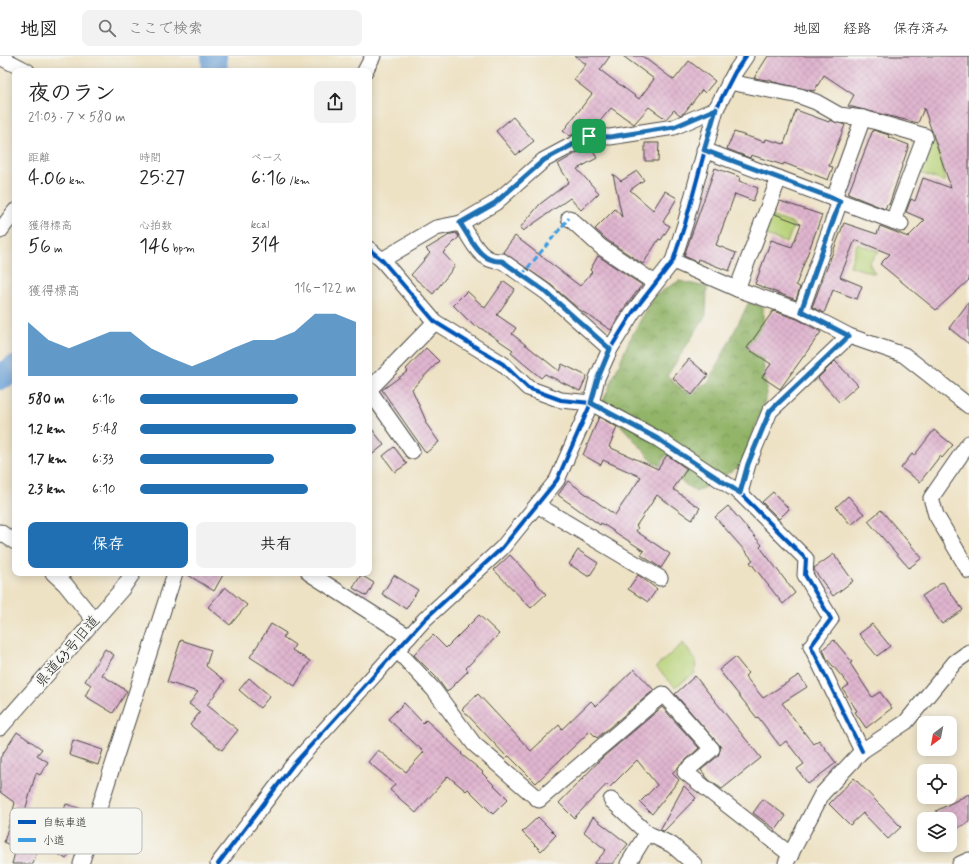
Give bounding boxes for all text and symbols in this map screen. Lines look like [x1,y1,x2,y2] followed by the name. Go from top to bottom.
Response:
[82,10,362,46] search box
[20,17,58,42] text: 地図
[96,17,118,39] icon: search
[128,19,203,39] text: ここで検索
[793,20,821,38] text: 地図
[843,20,871,38] text: 経路
[893,20,949,38] text: 保存済み
[28,80,116,108] text: 夜のラン
[314,81,356,123] button: share
[28,109,126,126] text: 21:03 · 7 × 580 m
[572,119,606,153] pin
[578,125,600,147] icon: arrive
[28,151,50,165] text: 距離
[139,151,161,165] text: 時間
[251,151,283,165] text: ペース
[28,165,66,192] text: 4.06
[139,165,185,192] text: 25:27
[251,165,286,192] text: 6:16
[66,174,85,188] text: km
[286,174,310,188] text: /km
[251,218,269,232] text: kcal
[28,219,72,233] text: 獲得標高
[139,219,172,233] text: 心拍数
[251,232,280,259] text: 314
[28,233,51,260] text: 56
[139,233,170,260] text: 146
[51,242,63,256] text: m
[170,242,195,256] text: bpm
[294,280,356,297] text: 116–122 m
[28,283,80,300] text: 獲得標高
[28,391,65,408] text: 580 m
[92,391,115,408] text: 6:16
[28,421,65,438] text: 1.2 km
[92,421,118,438] text: 5:48
[28,451,67,468] text: 1.7 km
[92,451,114,468] text: 6:33
[28,481,65,498] text: 2.3 km
[92,481,115,498] text: 6:10
[28,522,188,568] button: 保存
[196,522,356,568] button: 共有
[31,611,105,692] street label: 県道63号旧道
[917,716,957,756] north arrow
[917,716,957,852] map controls
[917,764,957,804] button: locate
[10,808,142,854] legend
[917,812,957,852] button: layers
[43,816,87,830] text: 自転車道
[43,834,65,848] text: 小道

